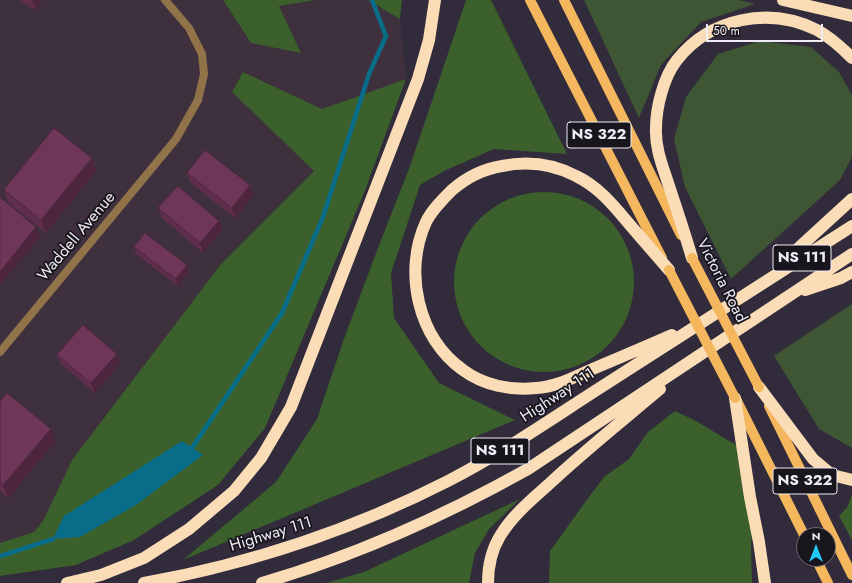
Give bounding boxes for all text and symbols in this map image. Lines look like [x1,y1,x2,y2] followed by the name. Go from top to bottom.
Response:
[708,16,825,42] scale bar
[713,22,740,40] text: 50 m
[567,122,631,148] road number: NS 322
[34,189,120,285] street label: Waddell Avenue
[692,236,750,326] street label: Victoria Road
[773,245,831,271] road number: NS 111
[517,365,599,427] street label: Highway 111
[471,438,529,464] road number: NS 111
[773,468,837,494] road number: NS 322
[228,513,314,557] street label: Highway 111
[796,527,836,567] north arrow
[812,528,820,544] text: N

